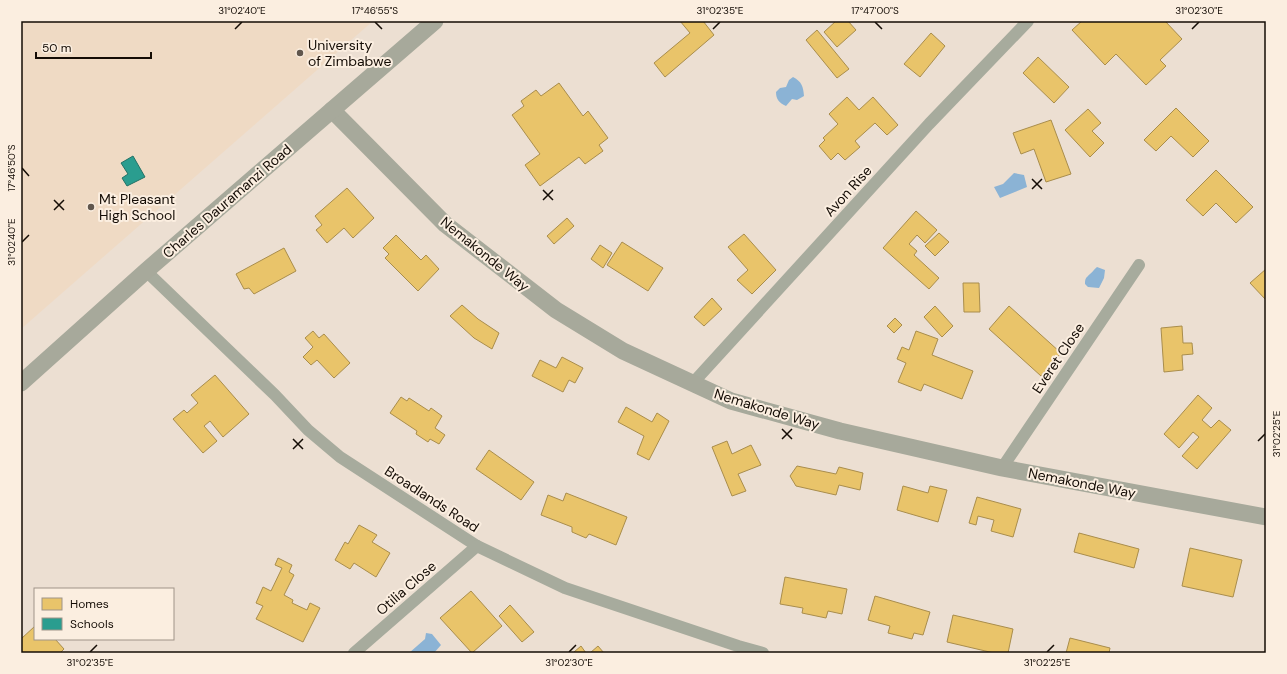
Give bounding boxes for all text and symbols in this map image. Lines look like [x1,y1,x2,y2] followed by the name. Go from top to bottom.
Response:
[218,4,266,17] text: 31°02'40"E
[352,4,398,17] text: 17°46'55"S
[697,4,744,17] text: 31°02'35"E
[851,4,899,17] text: 17°47'00"S
[1175,4,1223,17] text: 31°02'30"E
[36,34,151,60] scale bar
[308,36,391,70] place label: University of Zimbabwe
[42,40,71,56] text: 50 m
[295,48,305,58] marker: University of Zimbabwe
[159,140,295,262] street label: Charles Dauramanzi Road
[5,144,18,192] text: 17°46'50"S
[820,162,876,220] street label: Avon Rise
[99,190,175,224] place label: Mt Pleasant High School
[86,202,96,212] marker: Mt Pleasant High School
[437,213,533,295] street label: Nemakonde Way
[5,218,18,266] text: 31°02'40"E
[1028,319,1088,397] street label: Everet Close
[712,384,822,434] street label: Nemakonde Way
[1270,410,1283,457] text: 31°02'25"E
[381,462,483,536] street label: Broadlands Road
[1027,464,1137,502] street label: Nemakonde Way
[372,557,440,619] street label: Otilia Close
[34,588,174,640] legend
[70,596,109,612] text: Homes
[70,616,114,632] text: Schools
[67,656,114,669] text: 31°02'35"E
[545,656,593,669] text: 31°02'30"E
[1024,656,1071,669] text: 31°02'25"E

